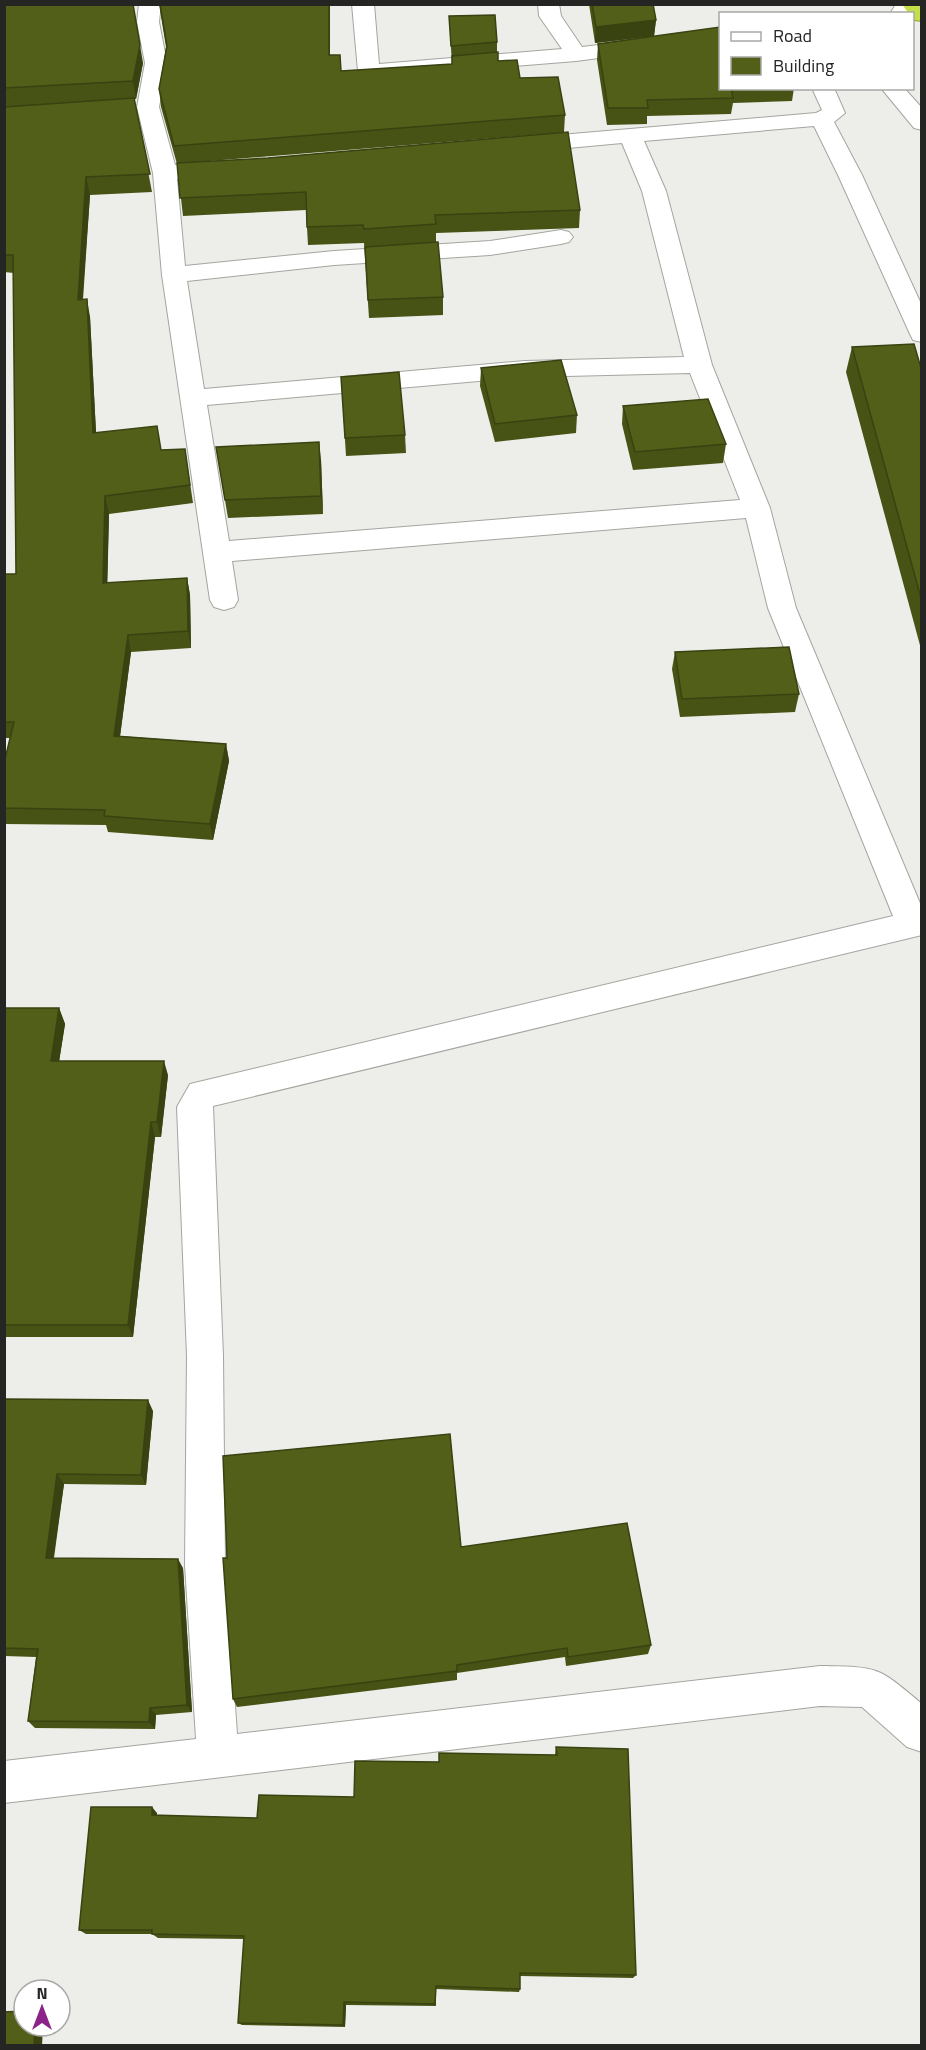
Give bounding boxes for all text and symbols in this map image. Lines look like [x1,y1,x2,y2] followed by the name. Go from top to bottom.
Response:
[719,12,914,90] legend
[773,22,812,49] text: Road
[773,52,834,79] text: Building
[12,1978,72,2038] north arrow
[36,1981,48,2005] text: N

